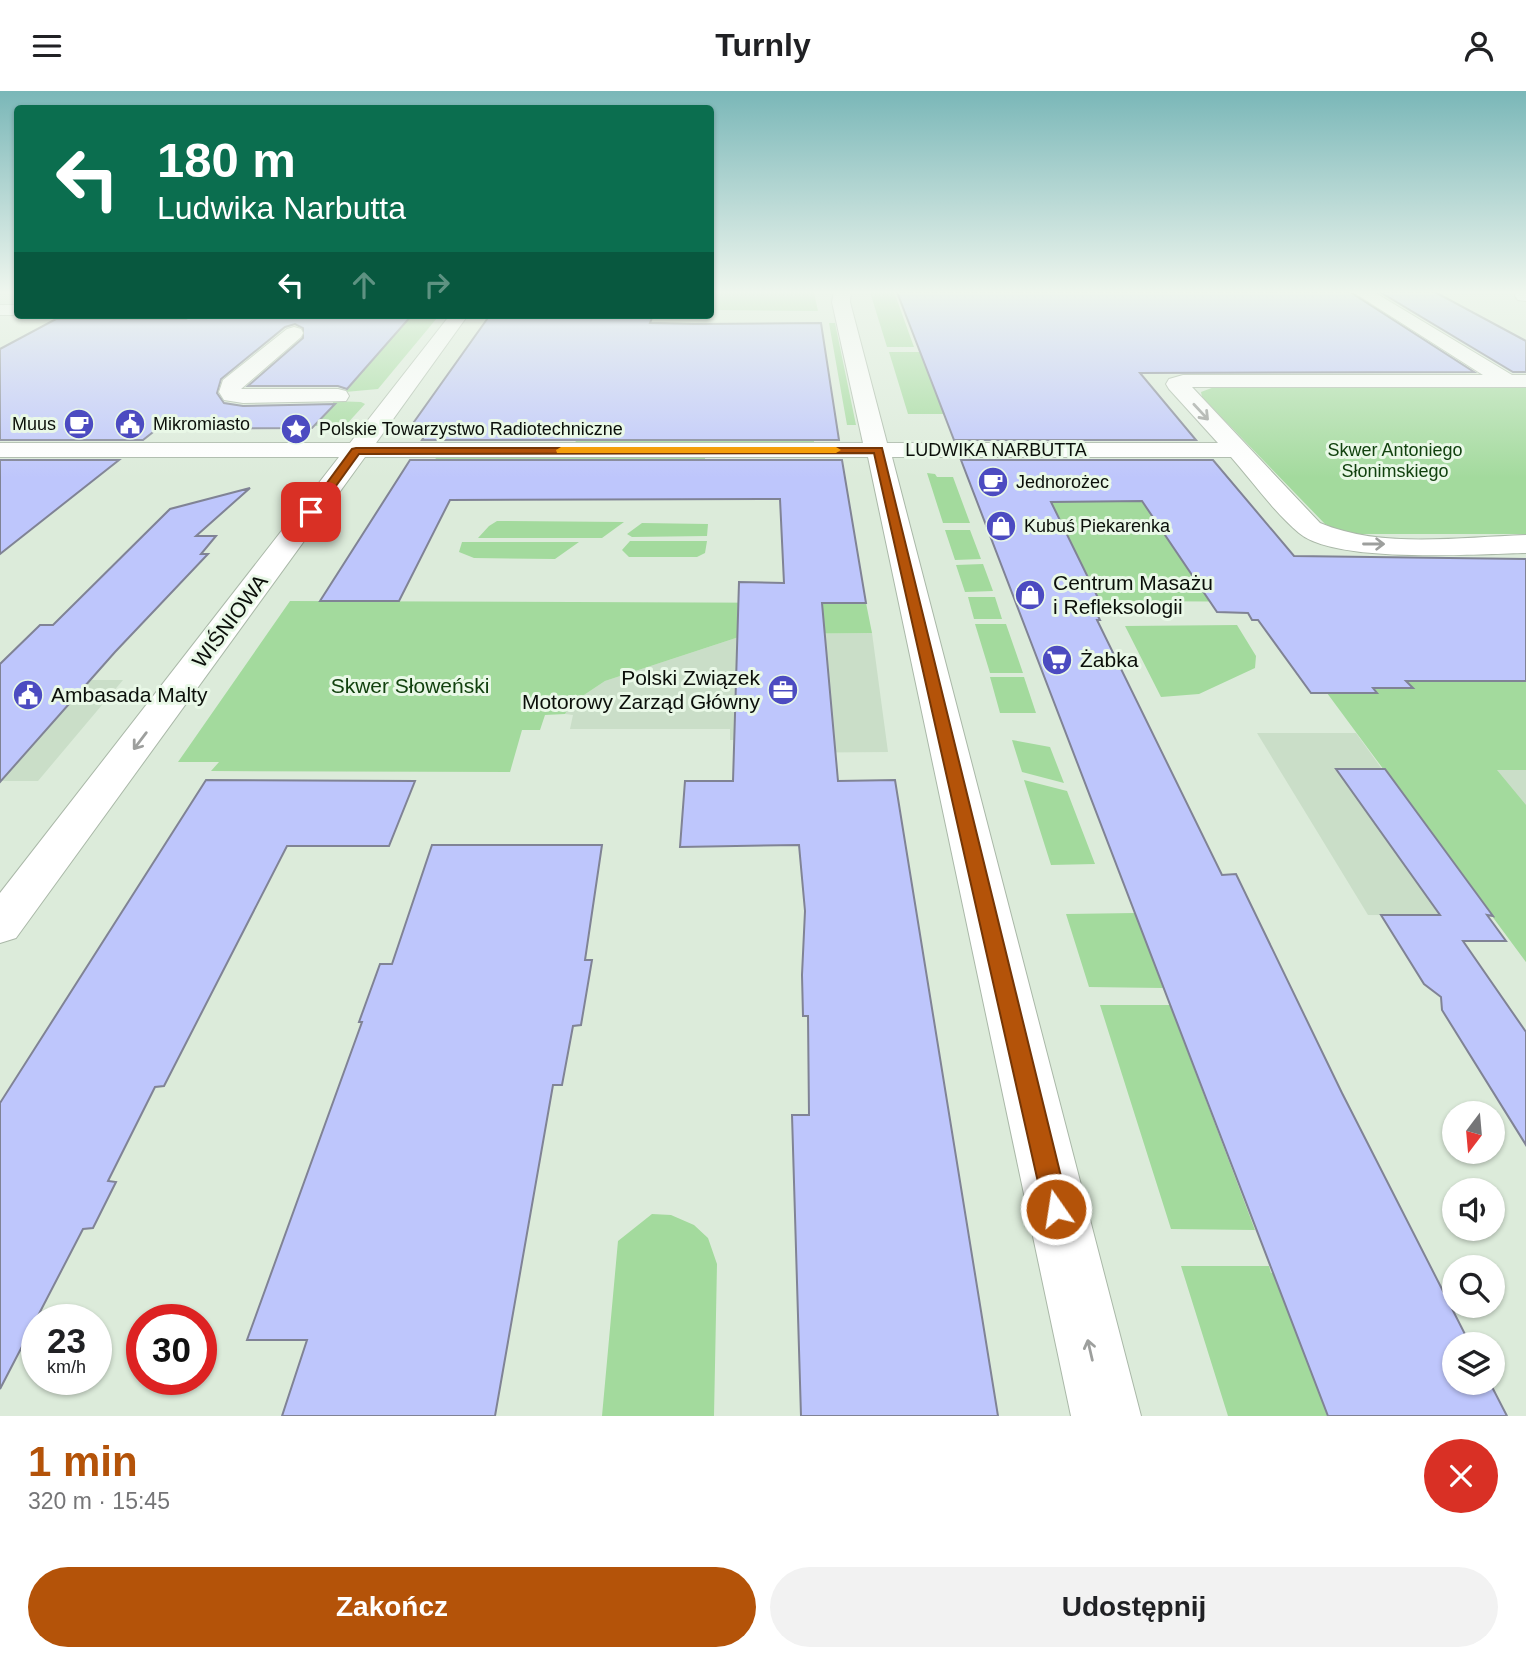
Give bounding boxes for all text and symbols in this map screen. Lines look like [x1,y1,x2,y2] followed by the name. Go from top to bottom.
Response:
[28,27,66,65] icon: menu
[715,27,811,63] text: Turnly
[1460,27,1498,65] icon: person
[42,133,133,224] icon: left
[157,133,296,187] text: 180 m
[157,190,406,226] text: Ludwika Narbutta
[272,266,310,304] icon: left
[345,266,383,304] icon: ahead
[418,266,456,304] icon: right
[1192,403,1209,420] one-way arrow
[62,407,96,441] cafe icon: Muus
[113,407,147,441] public building icon: Mikromiasto
[279,412,313,446] place icon: Polskie Towarzystwo Radiotechniczne
[12,414,56,434] place label: Muus
[153,414,250,434] place label: Mikromiasto
[319,419,623,439] place label: Polskie Towarzystwo Radiotechniczne
[905,440,1087,460] street label: LUDWIKA NARBUTTA
[1327,440,1463,481] park label: Skwer Antoniego Słonimskiego
[976,465,1010,499] cafe icon: Jednorożec
[1016,472,1109,492] place label: Jednorożec
[281,482,341,542] pin
[292,493,330,531] icon: arrive
[984,509,1018,543] shop icon: Kubuś Piekarenka
[1024,516,1171,536] place label: Kubuś Piekarenka
[1362,537,1385,551] one-way arrow
[187,570,272,672] street label: WIŚNIOWA
[1053,571,1213,618] place label: Centrum Masażu i Refleksologii
[1013,578,1047,612] shop icon: Centrum Masażu i Refleksologii
[1040,643,1074,677] supermarket icon: Żabka
[1080,648,1139,671] place label: Żabka
[522,666,760,713] place label: Polski Związek Motorowy Zarząd Główny
[766,673,800,707] office icon: Polski Związek Motorowy Zarząd Główny
[331,674,489,697] park label: Skwer Słoweński
[11,678,45,712] public building icon: Ambasada Malty
[51,683,208,706] place label: Ambasada Malty
[132,732,147,750] one-way arrow
[1442,1101,1505,1164] north arrow
[1442,1101,1505,1395] map controls
[1019,1172,1093,1246] position arrow
[1442,1178,1505,1241] button: sound
[1442,1255,1505,1318] button: search
[126,1304,217,1395] speed limit sign: 30
[47,1321,86,1360] text: 23
[1442,1332,1505,1395] button: layers
[1083,1339,1096,1362] one-way arrow
[47,1357,86,1377] text: km/h
[28,1438,138,1485] text: 1 min
[1424,1439,1498,1513] button: close
[28,1488,170,1514] text: 320 m · 15:45
[28,1567,756,1647] button: Zakończ
[770,1567,1498,1647] button: Udostępnij

